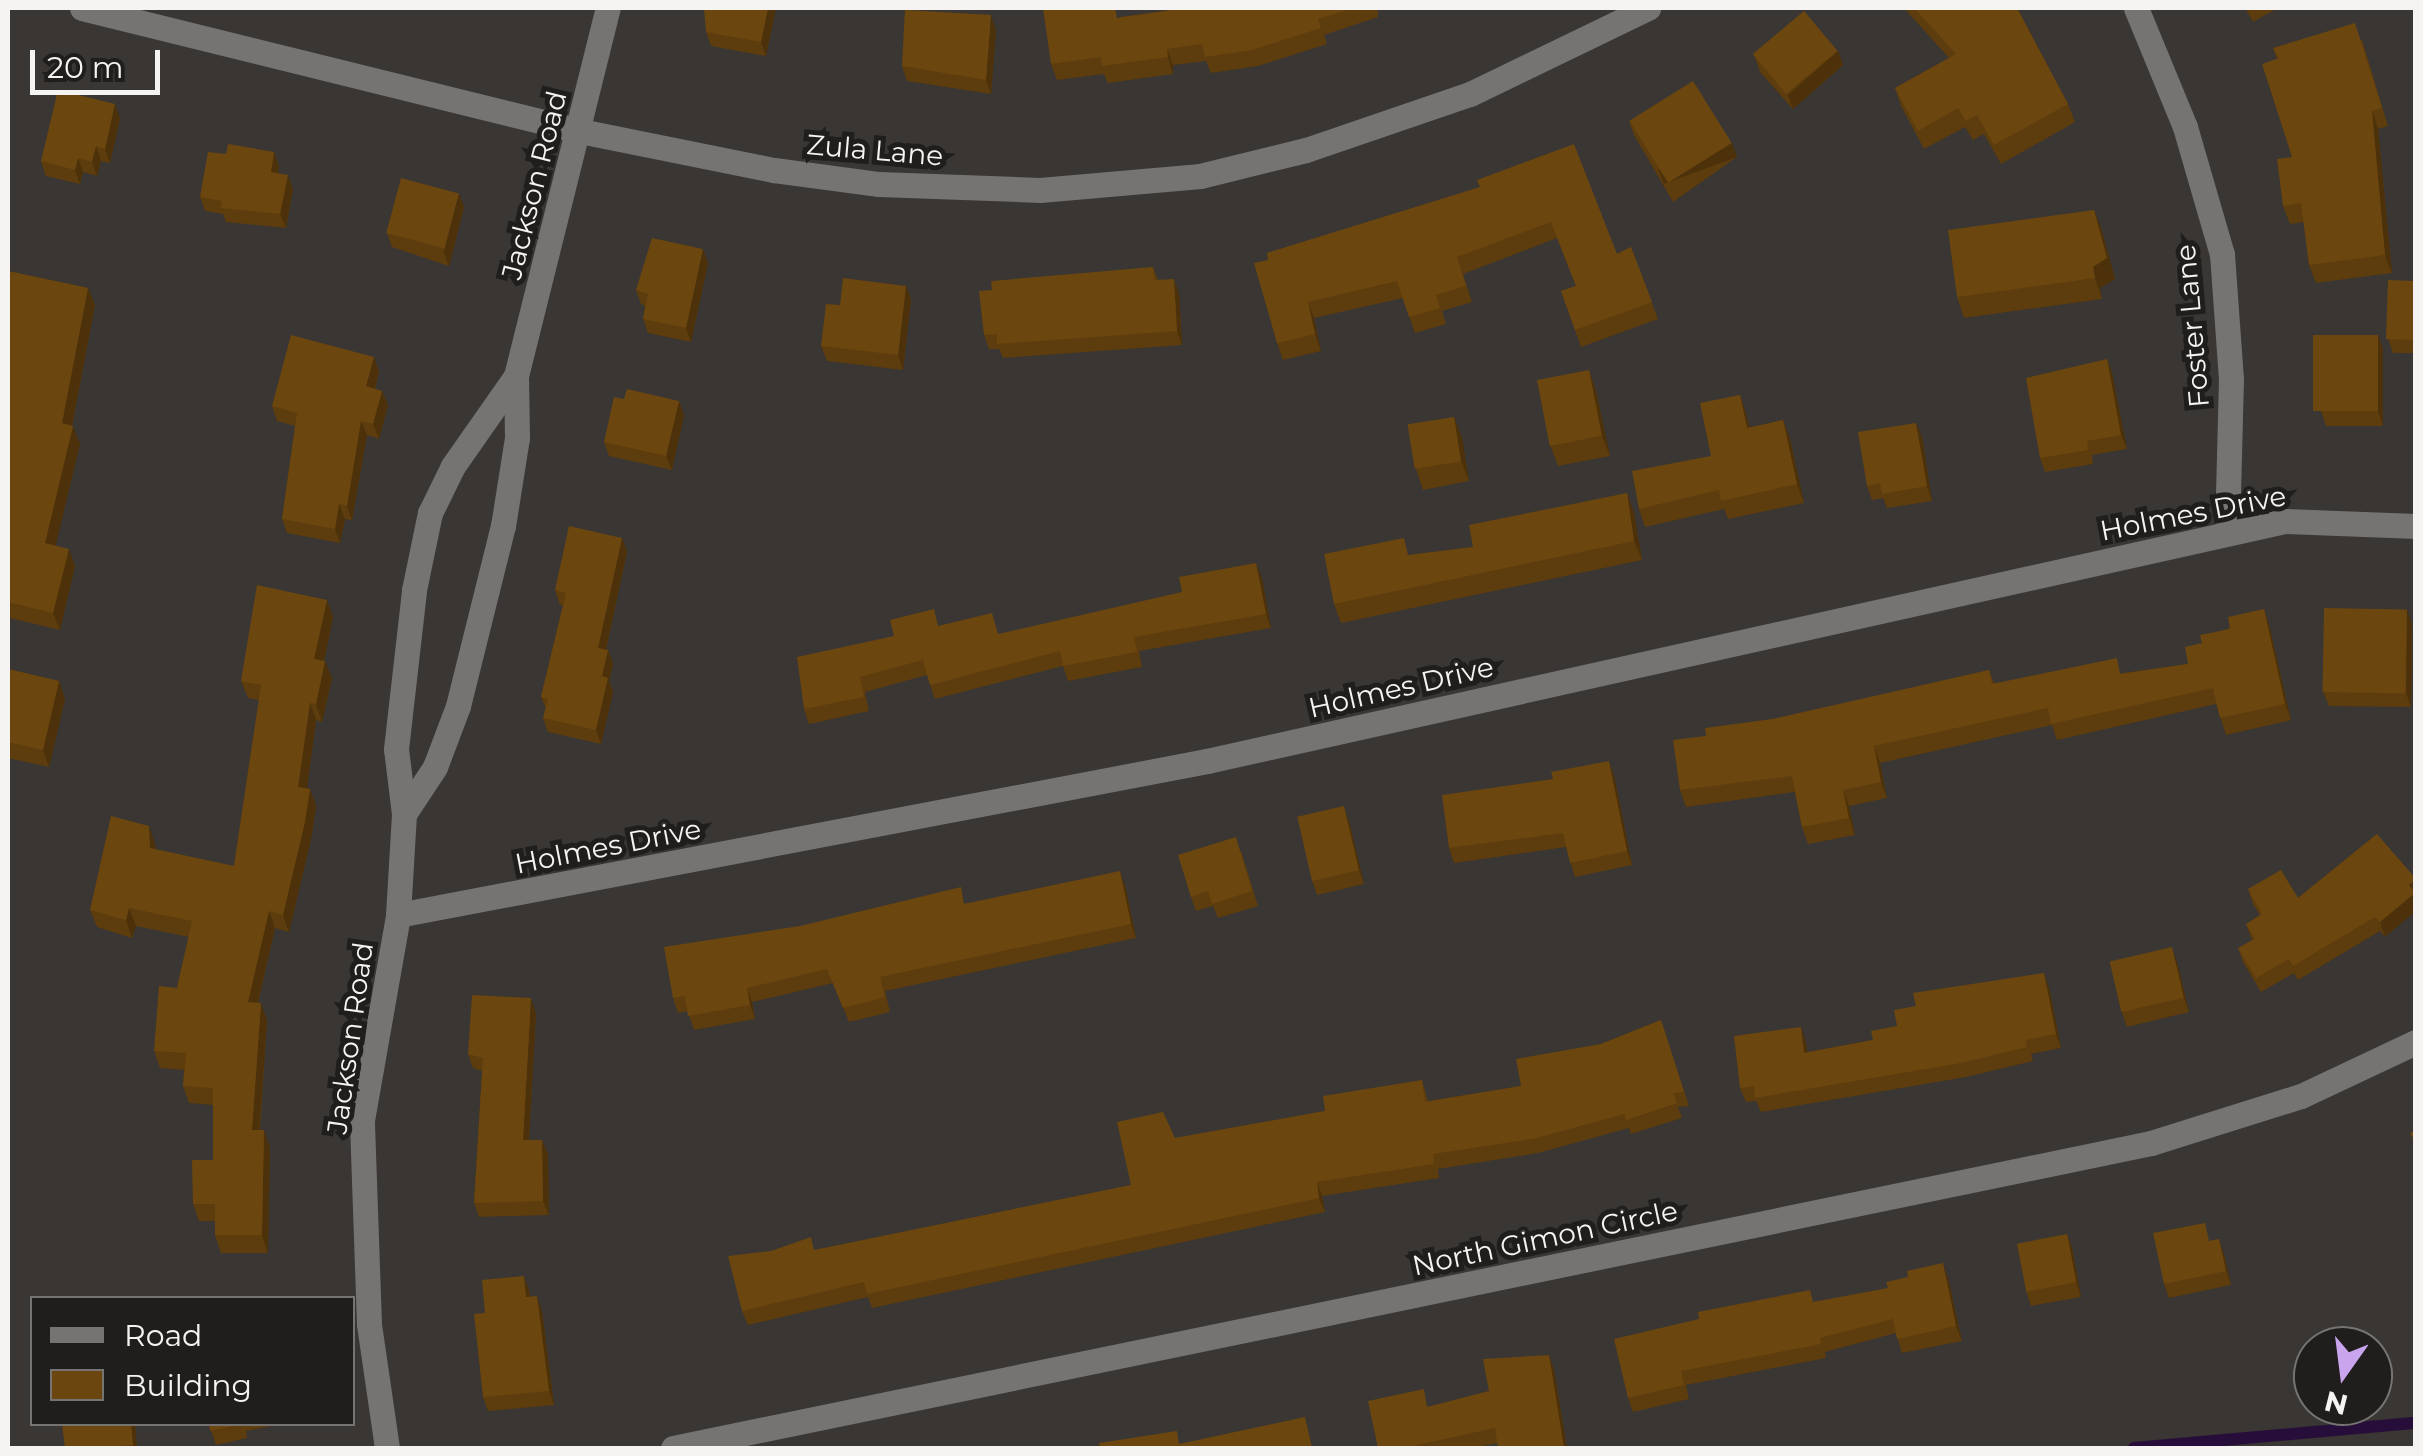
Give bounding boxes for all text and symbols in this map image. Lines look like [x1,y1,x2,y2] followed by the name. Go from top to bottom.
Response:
[35,30,165,92] scale bar
[47,49,124,86] text: 20 m
[494,87,574,283] street label: Jackson Road
[805,127,945,173] street label: Zula Lane
[2168,243,2216,409] street label: Foster Lane
[2097,478,2289,548] street label: Holmes Drive
[1305,649,1497,725] street label: Holmes Drive
[512,811,704,881] street label: Holmes Drive
[320,940,380,1136] street label: Jackson Road
[1409,1193,1681,1283] street label: North Gimon Circle
[30,1296,355,1426] legend
[124,1317,202,1354] text: Road
[2293,1326,2393,1426] north arrow
[124,1367,252,1404] text: Building
[2321,1384,2351,1422] text: N

